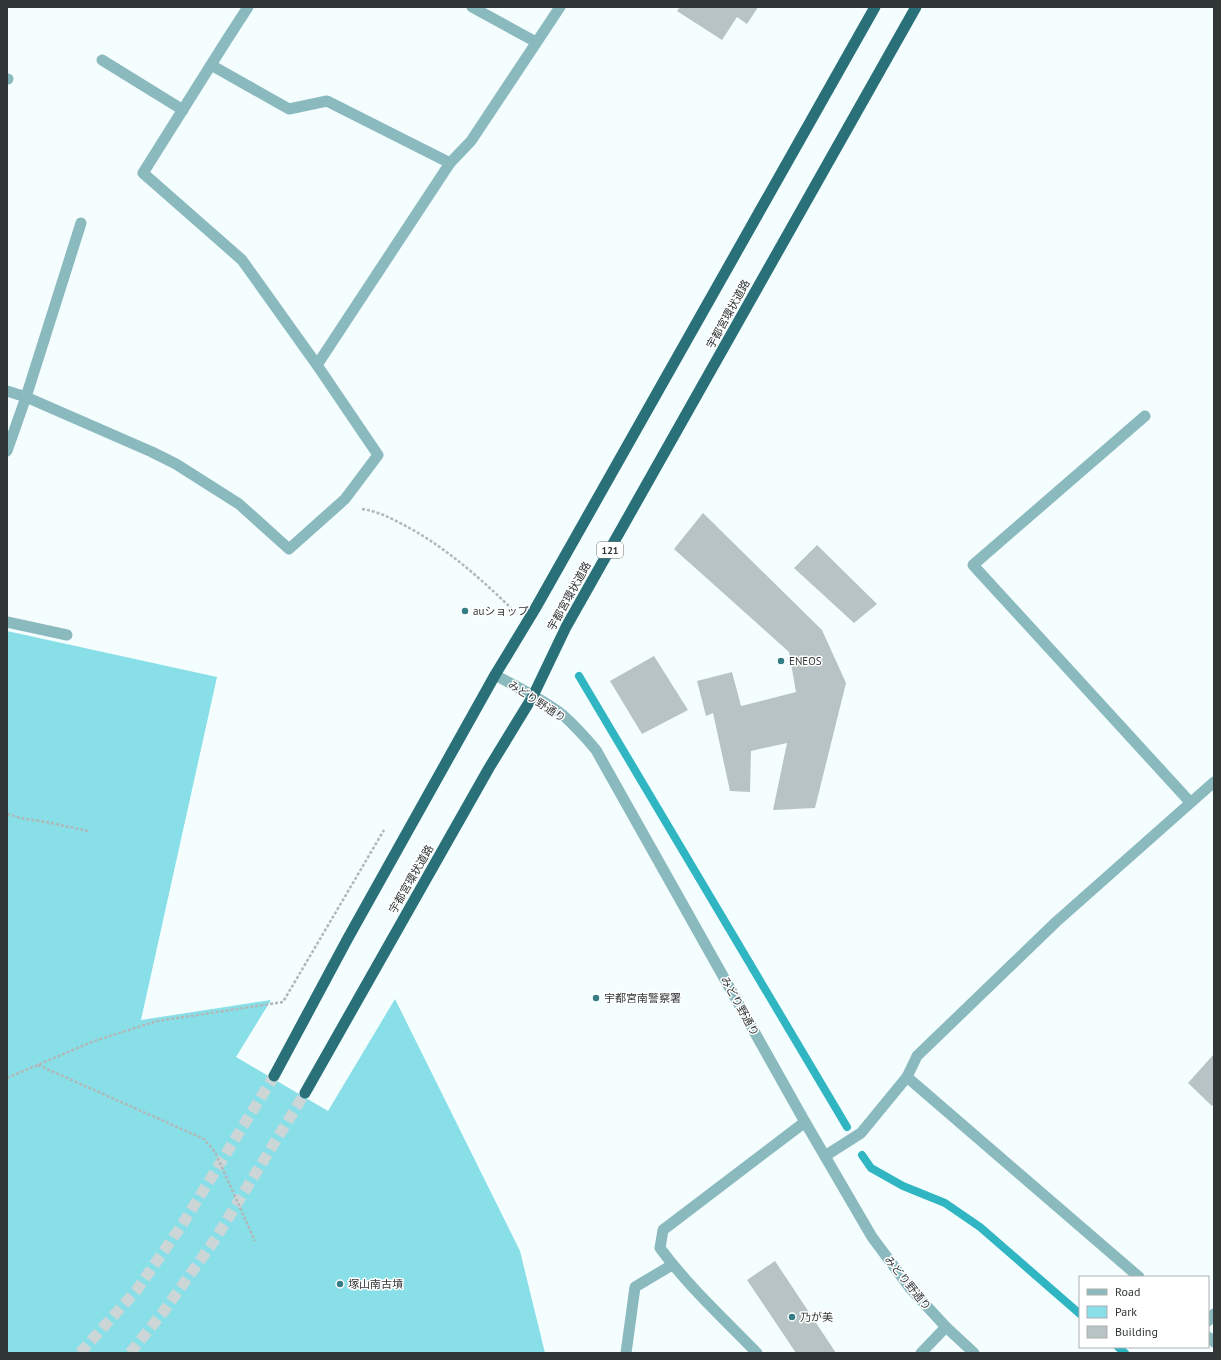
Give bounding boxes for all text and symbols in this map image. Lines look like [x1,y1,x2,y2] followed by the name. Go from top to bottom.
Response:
[703,277,753,351] street label: 宇都宮環状道路
[597,542,623,558] road number: 121
[544,559,594,633] street label: 宇都宮環状道路
[473,604,528,618] place label: auショップ
[460,606,470,616] marker: auショップ
[789,654,822,668] place label: ENEOS
[776,656,786,666] marker: ENEOS
[506,677,568,725] street label: みどり野通り
[386,842,436,916] street label: 宇都宮環状道路
[718,974,762,1038] street label: みどり野通り
[604,991,681,1005] place label: 宇都宮南警察署
[591,993,601,1003] marker: 宇都宮南警察署
[882,1253,934,1313] street label: みどり野通り
[1079,1276,1209,1348] legend
[348,1277,403,1291] place label: 塚山南古墳
[335,1279,345,1289] marker: 塚山南古墳
[1115,1284,1140,1299] text: Road
[1115,1304,1137,1319] text: Park
[800,1310,833,1324] place label: 乃が美
[787,1312,797,1322] marker: 乃が美
[1115,1324,1158,1339] text: Building

